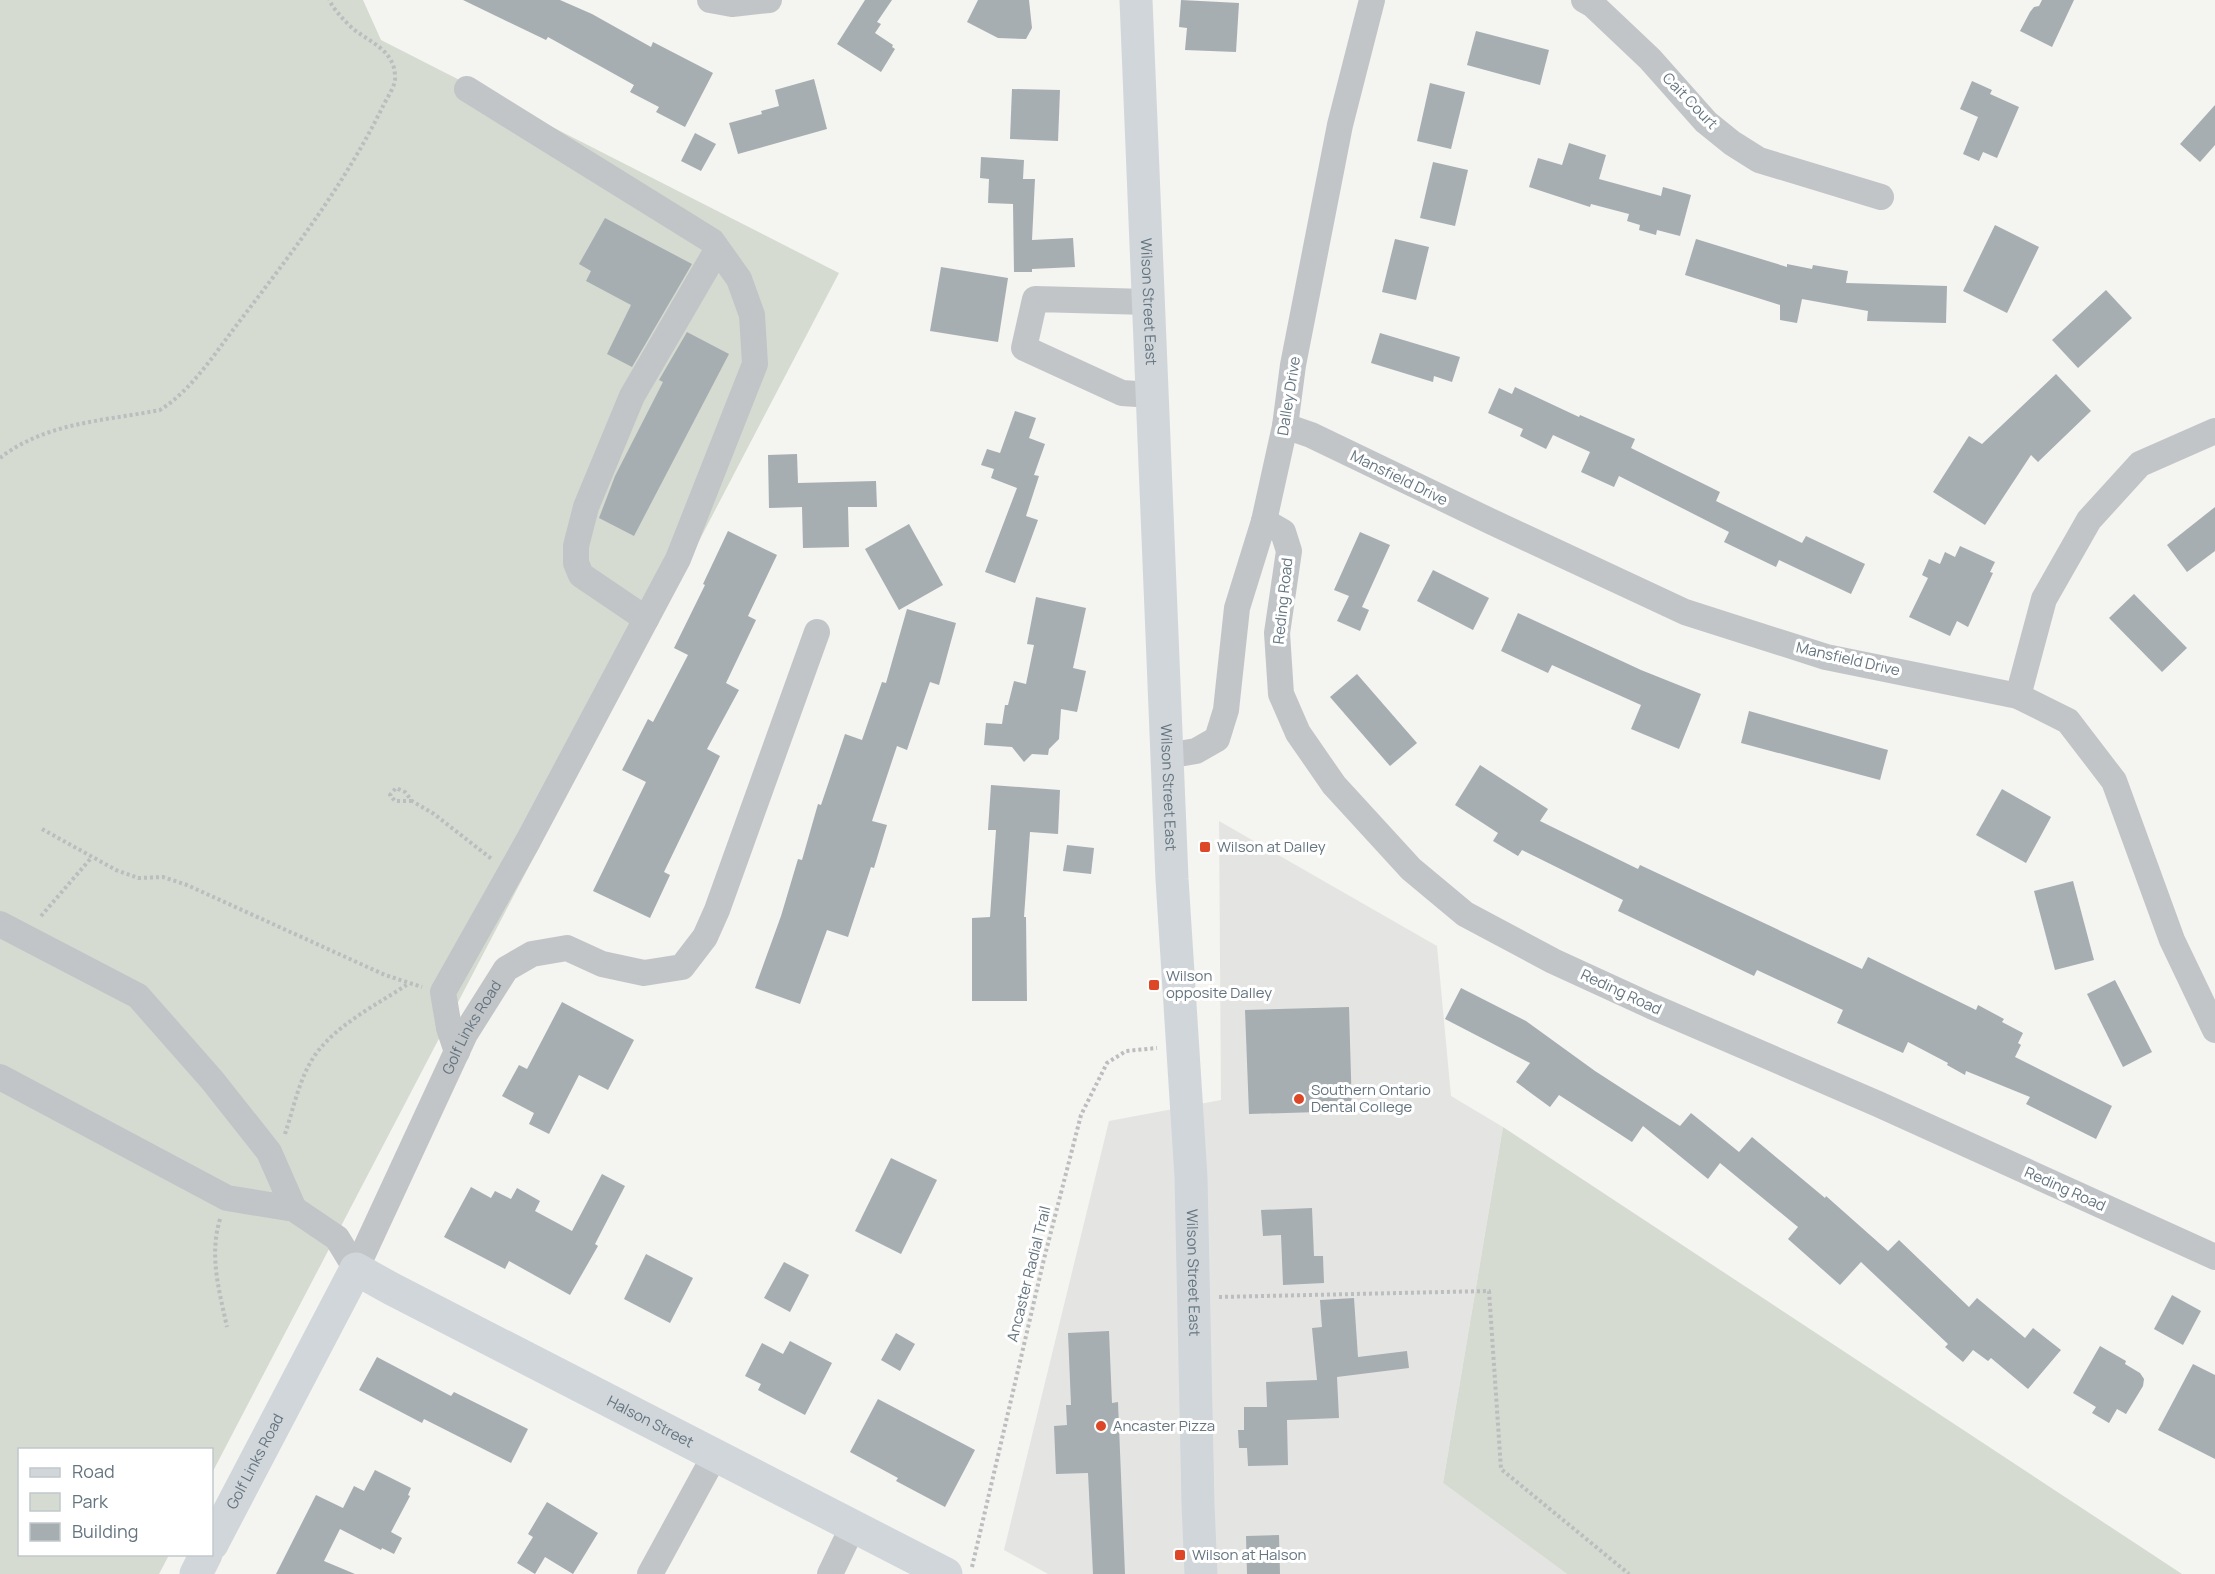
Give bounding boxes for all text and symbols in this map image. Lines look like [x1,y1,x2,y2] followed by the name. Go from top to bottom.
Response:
[1658,68,1723,134] street label: Cait Court
[1136,238,1162,366] street label: Wilson Street East
[1272,355,1305,437] street label: Dalley Drive
[1347,445,1452,510] street label: Mansfield Drive
[1268,557,1297,645] street label: Reding Road
[1794,636,1902,681] street label: Mansfield Drive
[1156,723,1182,851] street label: Wilson Street East
[1217,836,1326,857] place label: Wilson at Dalley
[1198,840,1212,854] marker: Wilson at Dalley
[1577,964,1665,1019] street label: Reding Road
[1166,965,1272,1003] place label: Wilson opposite Dalley
[437,976,506,1078] street label: Golf Links Road
[1147,978,1161,992] marker: Wilson opposite Dalley
[1311,1079,1431,1117] place label: Southern Ontario Dental College
[1292,1092,1306,1106] marker: Southern Ontario Dental College
[2021,1161,2109,1216] street label: Reding Road
[1001,1204,1056,1344] street label: Ancaster Radial Trail
[1182,1209,1205,1337] street label: Wilson Street East
[603,1390,697,1452] street label: Halson Street
[221,1410,288,1513] street label: Golf Links Road
[1113,1415,1215,1436] place label: Ancaster Pizza
[1094,1419,1108,1433] marker: Ancaster Pizza
[18,1448,213,1556] legend
[72,1459,115,1483] text: Road
[72,1489,109,1513] text: Park
[72,1519,138,1543] text: Building
[1192,1544,1307,1565] place label: Wilson at Halson
[1173,1548,1187,1562] marker: Wilson at Halson

